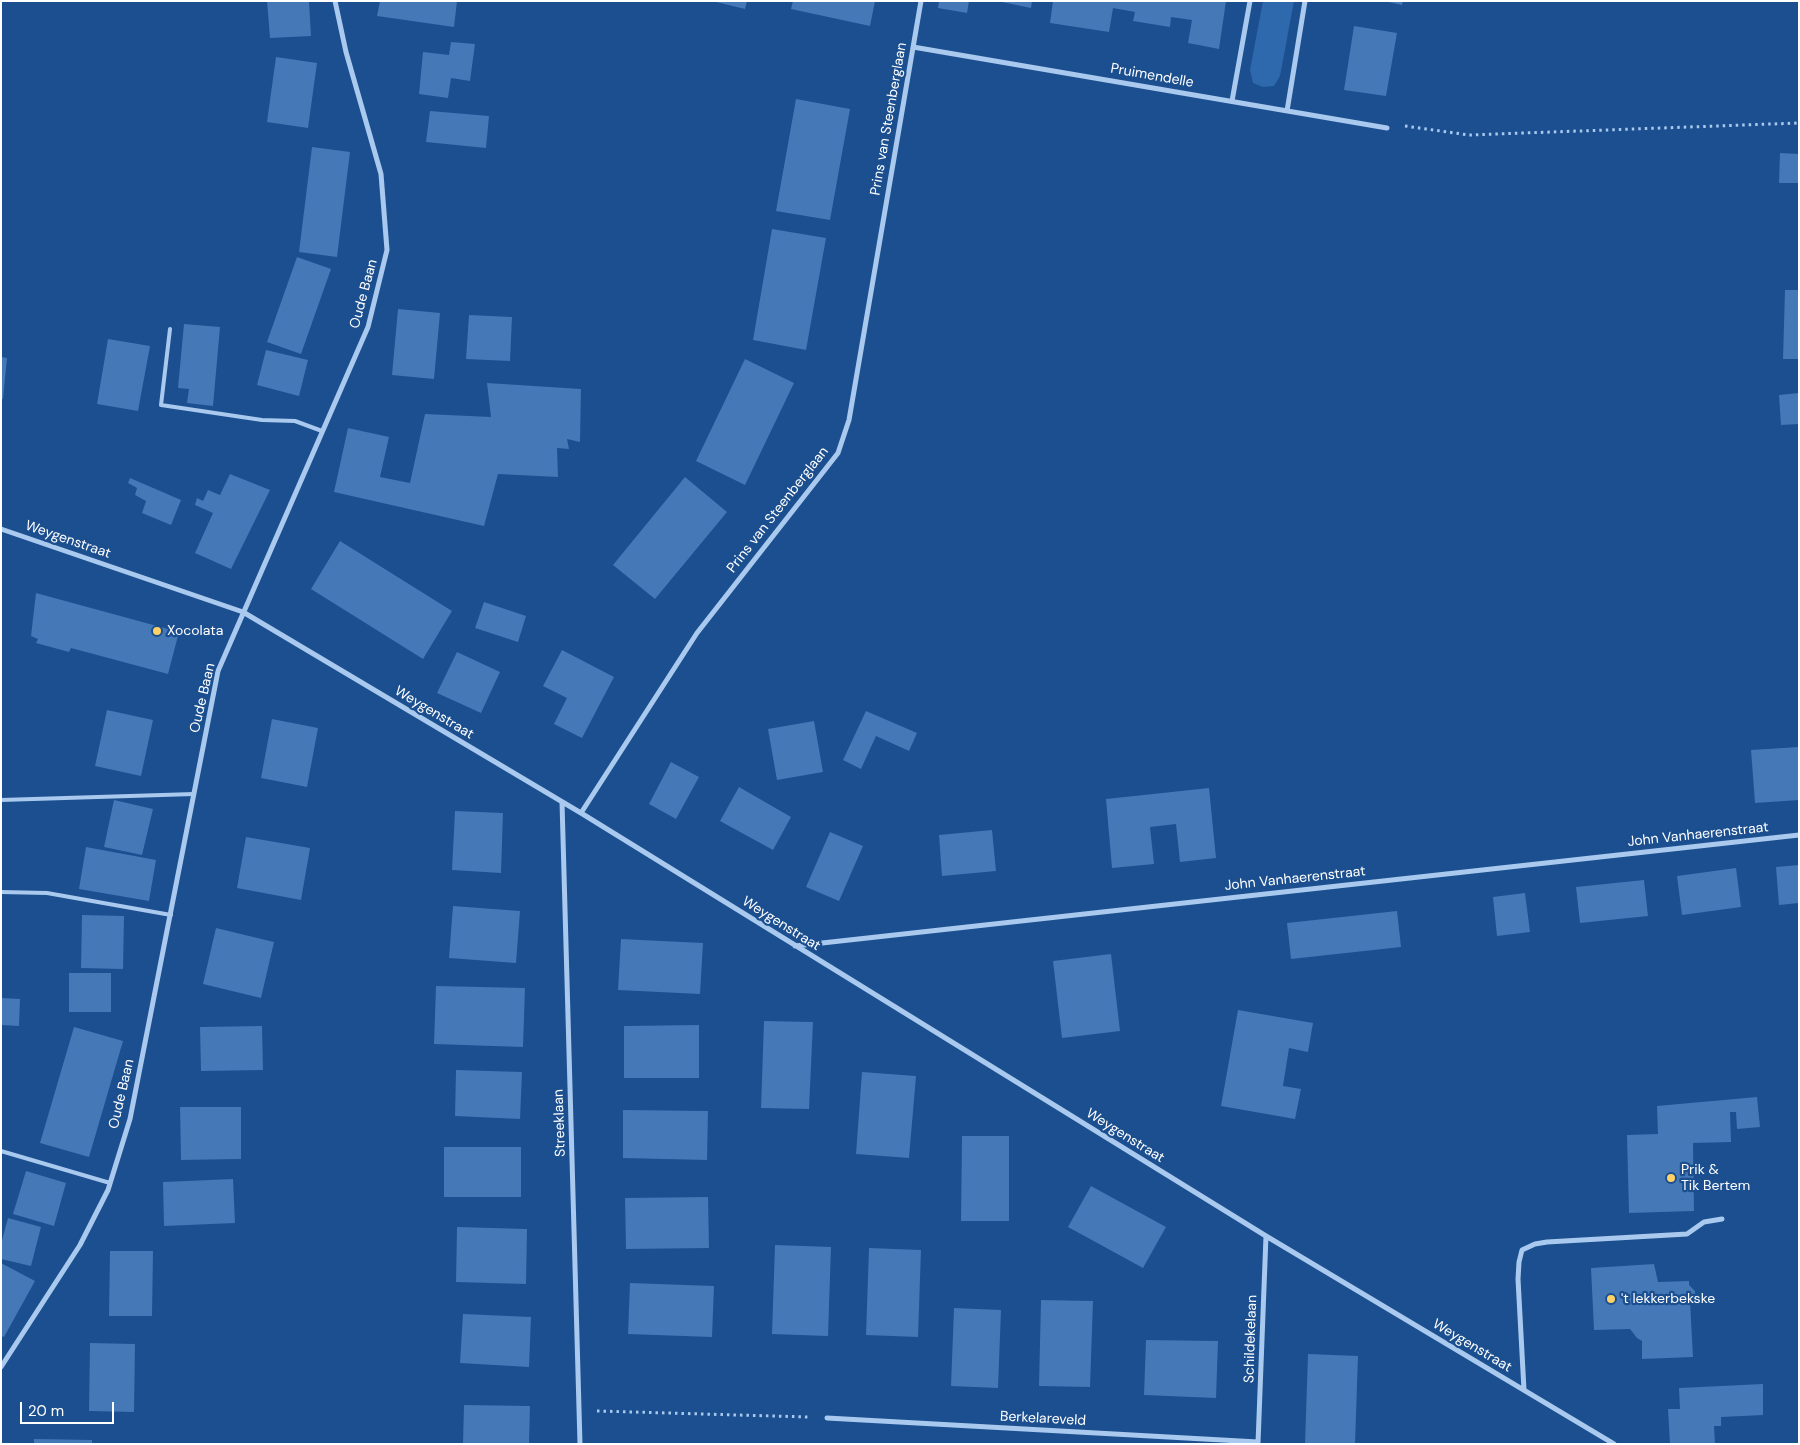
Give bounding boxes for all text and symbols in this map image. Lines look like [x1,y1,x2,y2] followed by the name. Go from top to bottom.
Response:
[867,41,911,197] street label: Prins van Steenberglaan
[1109,60,1195,92] street label: Pruimendelle
[347,258,381,330] street label: Oude Baan
[724,444,832,576] street label: Prins van Steenberglaan
[23,518,113,562] street label: Weygenstraat
[167,623,223,639] place label: Xocolata
[151,625,163,637] marker: Xocolata
[187,662,219,734] street label: Oude Baan
[391,683,477,743] street label: Weygenstraat
[1627,819,1769,851] street label: John Vanhaerenstraat
[1224,863,1366,895] street label: John Vanhaerenstraat
[739,893,823,955] street label: Weygenstraat
[106,1058,138,1130] street label: Oude Baan
[550,1089,570,1157] street label: Streeklaan
[1083,1105,1167,1167] street label: Weygenstraat
[1681,1162,1750,1194] place label: Prik & Tik Bertem
[1665,1172,1677,1184] marker: Prik & Tik Bertem
[1621,1291,1715,1307] place label: 't lekkerbekske
[1605,1293,1617,1305] marker: 't lekkerbekske
[1241,1295,1261,1383] street label: Schildekelaan
[1429,1316,1515,1376] street label: Weygenstraat
[22,1392,116,1424] scale bar
[28,1401,64,1421] text: 20 m
[999,1408,1087,1430] street label: Berkelareveld

